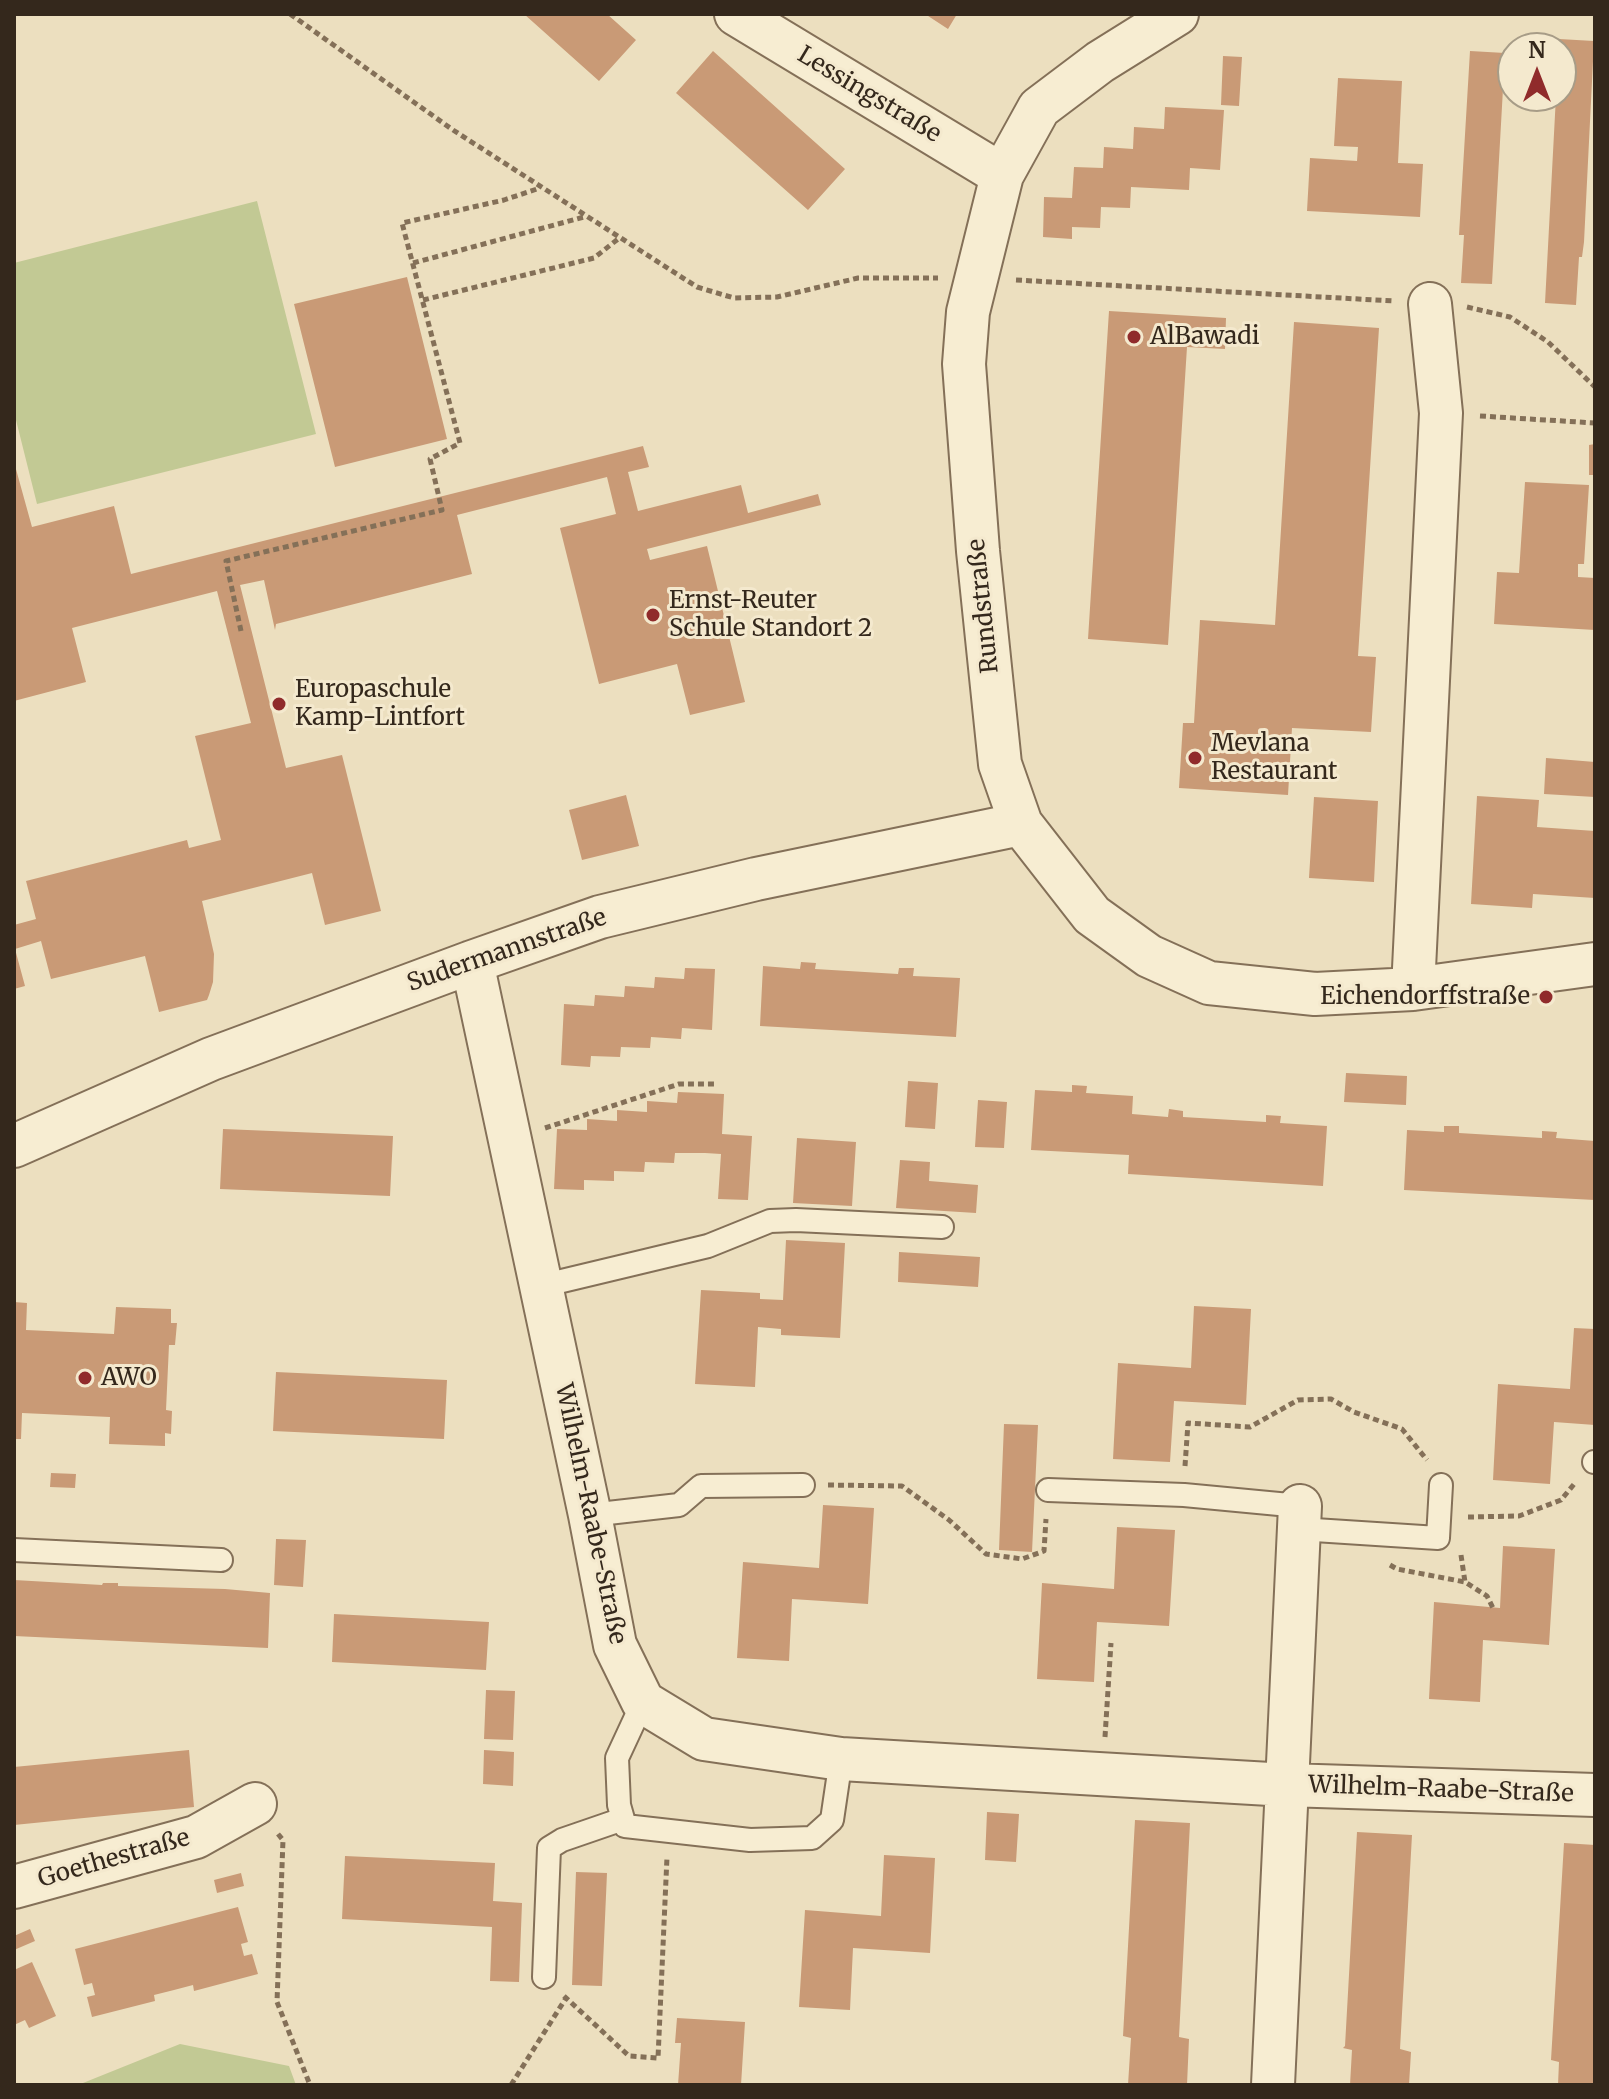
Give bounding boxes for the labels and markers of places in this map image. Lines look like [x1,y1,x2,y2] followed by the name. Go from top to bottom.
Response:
[1150,323,1260,351] place label: AlBawadi
[1125,328,1143,346] marker: AlBawadi
[669,587,872,643] place label: Ernst-Reuter Schule Standort 2
[644,606,662,624] marker: Ernst-Reuter Schule Standort 2
[295,676,465,732] place label: Europaschule Kamp-Lintfort
[270,695,288,713] marker: Europaschule Kamp-Lintfort
[1211,730,1337,786] place label: Mevlana Restaurant
[1186,749,1204,767] marker: Mevlana Restaurant
[1320,983,1530,1011] place label: Eichendorffstraße
[1537,988,1555,1006] marker: Eichendorffstraße
[101,1364,157,1392] place label: AWO
[76,1369,94,1387] marker: AWO

